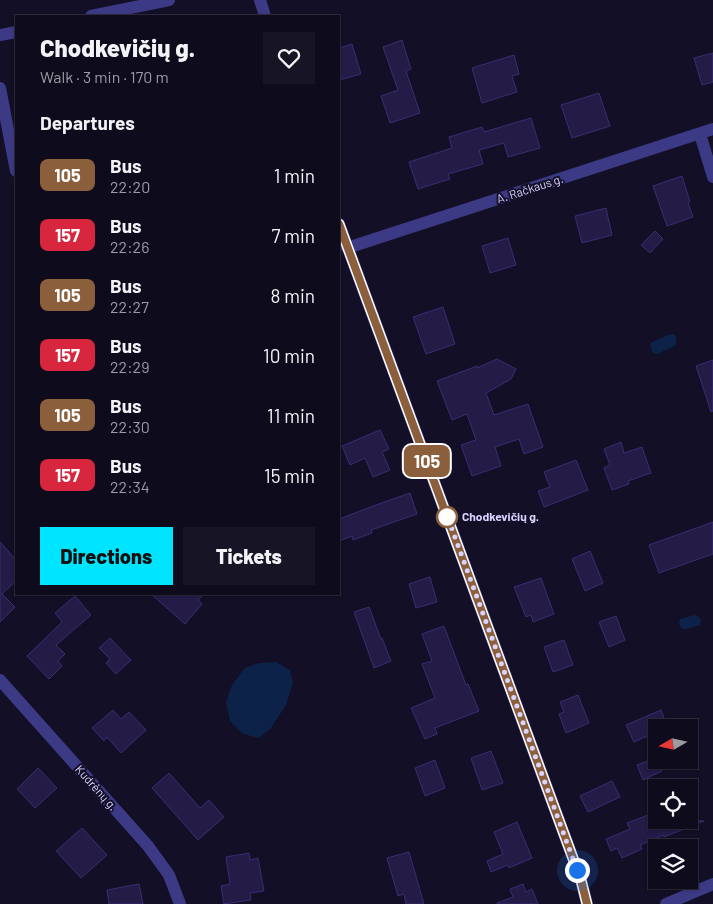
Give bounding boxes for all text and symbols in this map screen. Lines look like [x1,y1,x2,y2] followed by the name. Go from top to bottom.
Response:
[263,32,315,84] button: heart
[40,33,195,62] text: Chodkevičių g.
[40,67,169,86] text: Walk · 3 min · 170 m
[40,111,135,134] text: Departures
[110,154,142,177] text: Bus
[54,164,81,186] text: 105
[274,164,315,187] text: 1 min
[495,171,565,205] street label: A. Račkaus g.
[110,177,150,196] text: 22:20
[110,214,142,237] text: Bus
[55,224,80,246] text: 157
[271,224,315,247] text: 7 min
[110,237,149,256] text: 22:26
[110,274,142,297] text: Bus
[54,284,81,306] text: 105
[271,284,315,307] text: 8 min
[110,297,149,316] text: 22:27
[110,334,142,357] text: Bus
[55,344,80,366] text: 157
[263,344,315,367] text: 10 min
[110,357,150,376] text: 22:29
[110,394,142,417] text: Bus
[54,404,81,426] text: 105
[267,404,315,427] text: 11 min
[110,417,150,436] text: 22:30
[398,445,456,477] line badge: 105
[414,450,440,472] text: 105
[110,454,142,477] text: Bus
[55,464,80,486] text: 157
[264,464,315,487] text: 15 min
[110,477,150,496] text: 22:34
[436,506,458,528] marker: Chodkevičių g.
[462,509,539,523] place label: Chodkevičių g.
[40,527,173,585] button: Directions
[183,527,315,585] button: Tickets
[648,719,698,769] north arrow
[648,719,698,889] map controls
[73,762,121,813] street label: Kudrėnų g.
[648,779,698,829] button: locate
[648,839,698,889] button: layers
[565,858,590,883] your location

